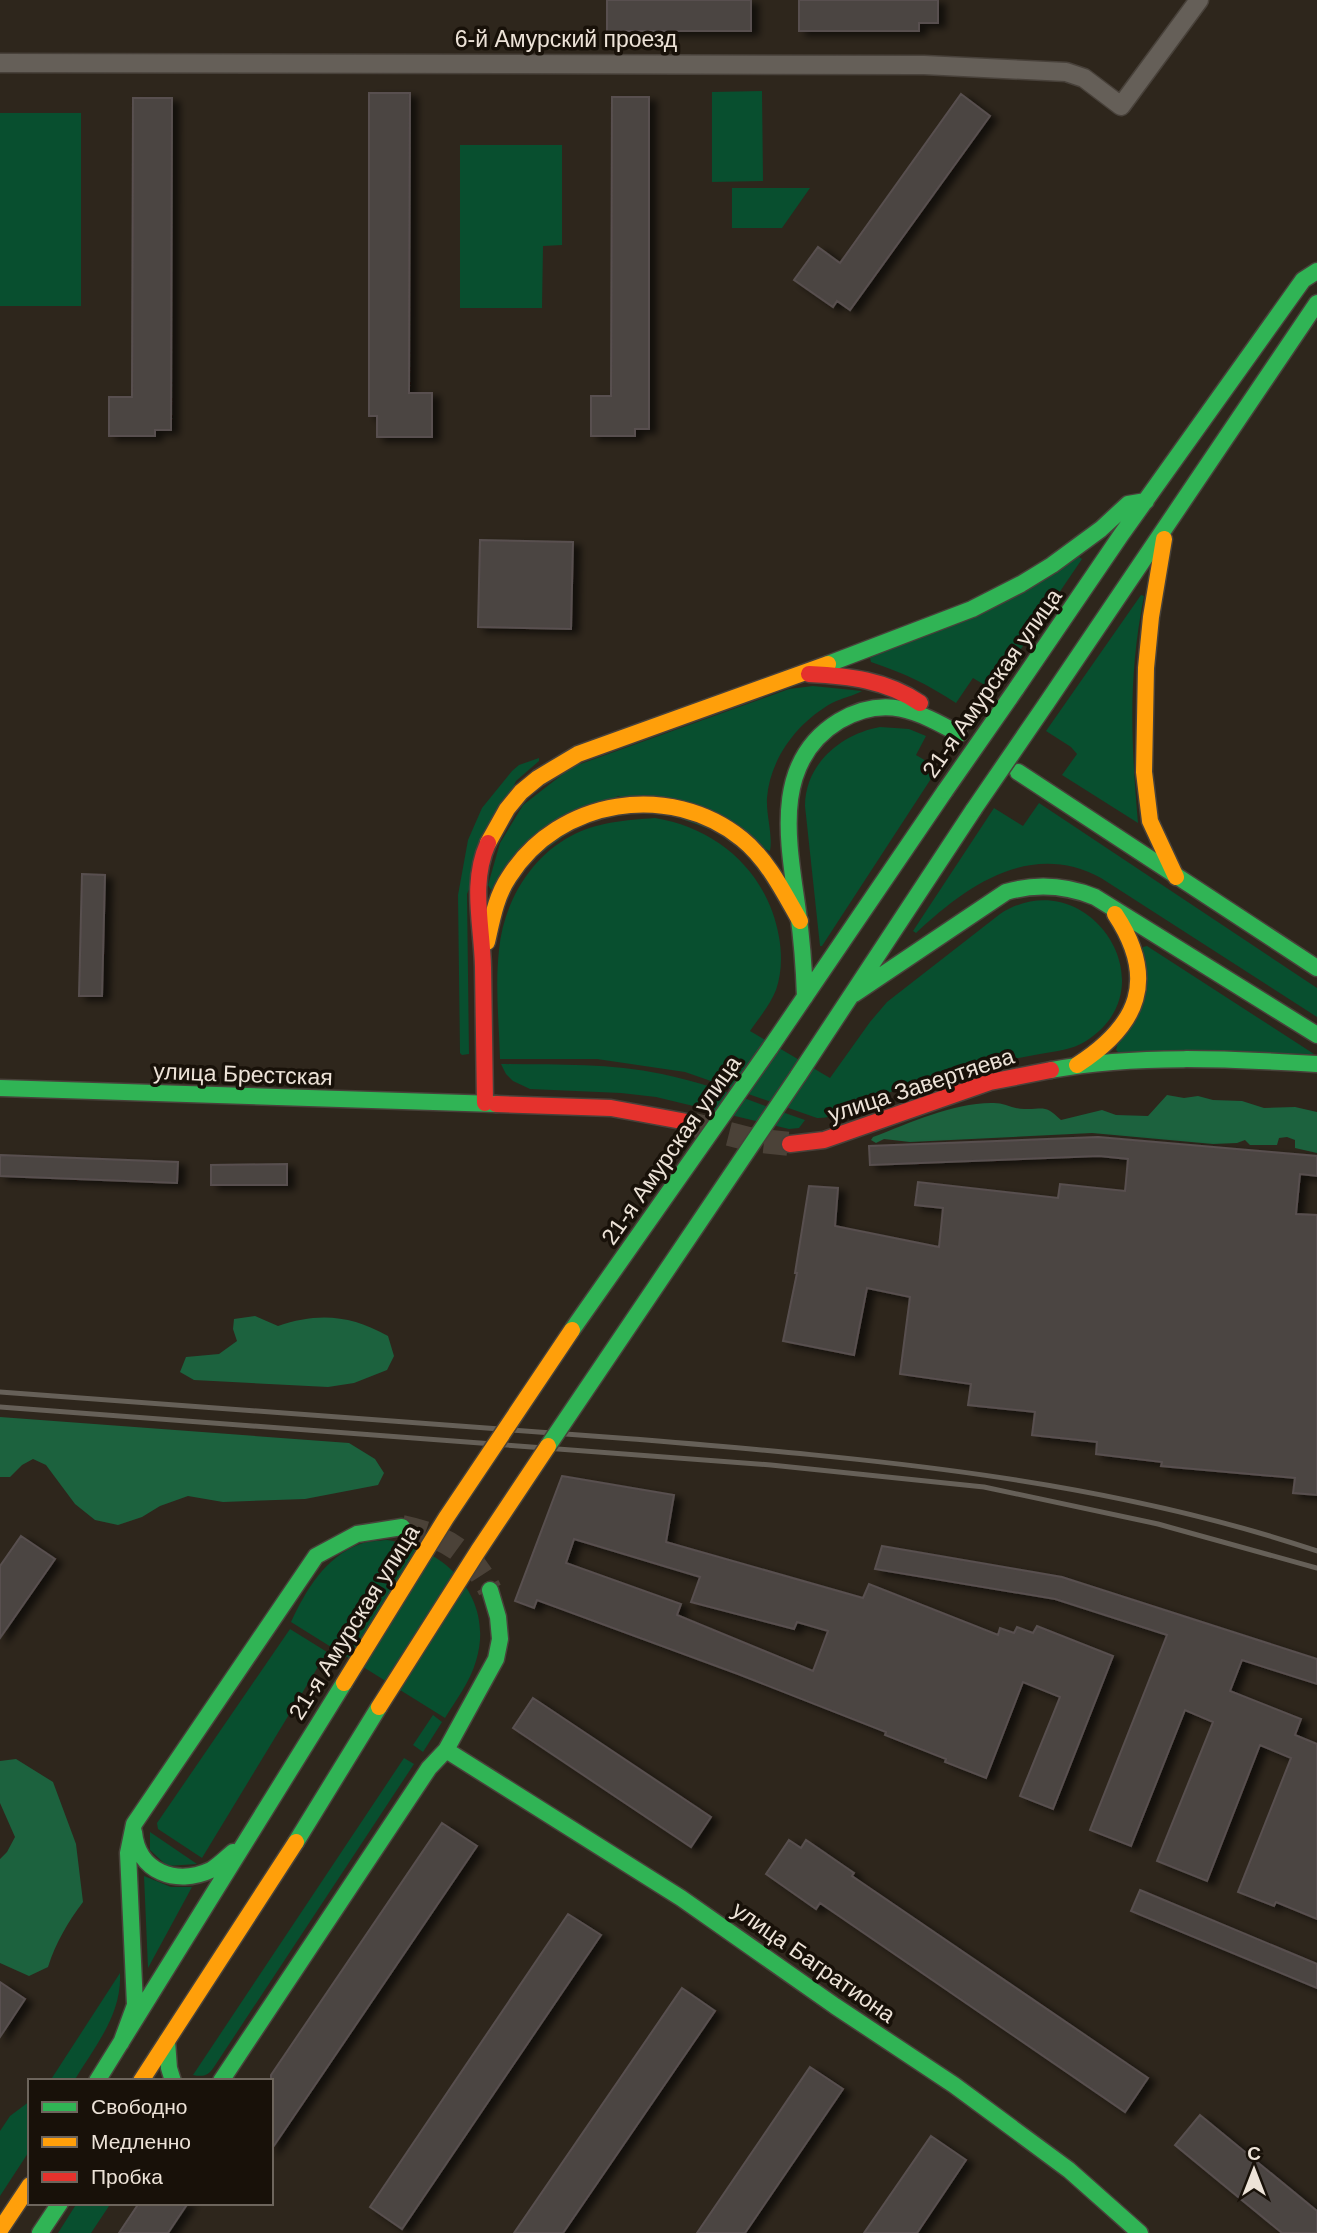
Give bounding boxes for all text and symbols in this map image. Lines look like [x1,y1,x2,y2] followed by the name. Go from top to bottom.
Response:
[455,26,678,52] street label: 6-й Амурский проезд
[917,583,1067,782] street label: 21-я Амурская улица
[825,1043,1017,1127] street label: улица Завертяева
[596,1050,746,1249] street label: 21-я Амурская улица
[153,1058,333,1090] street label: улица Брестская
[284,1520,425,1724] street label: 21-я Амурская улица
[728,1896,901,2028] street label: улица Багратиона
[28,2079,273,2205] legend
[91,2095,188,2118] text: Свободно
[91,2130,191,2153] text: Медленно
[1219,2135,1289,2205] north arrow
[1247,2143,1261,2164] text: С
[91,2165,163,2188] text: Пробка

